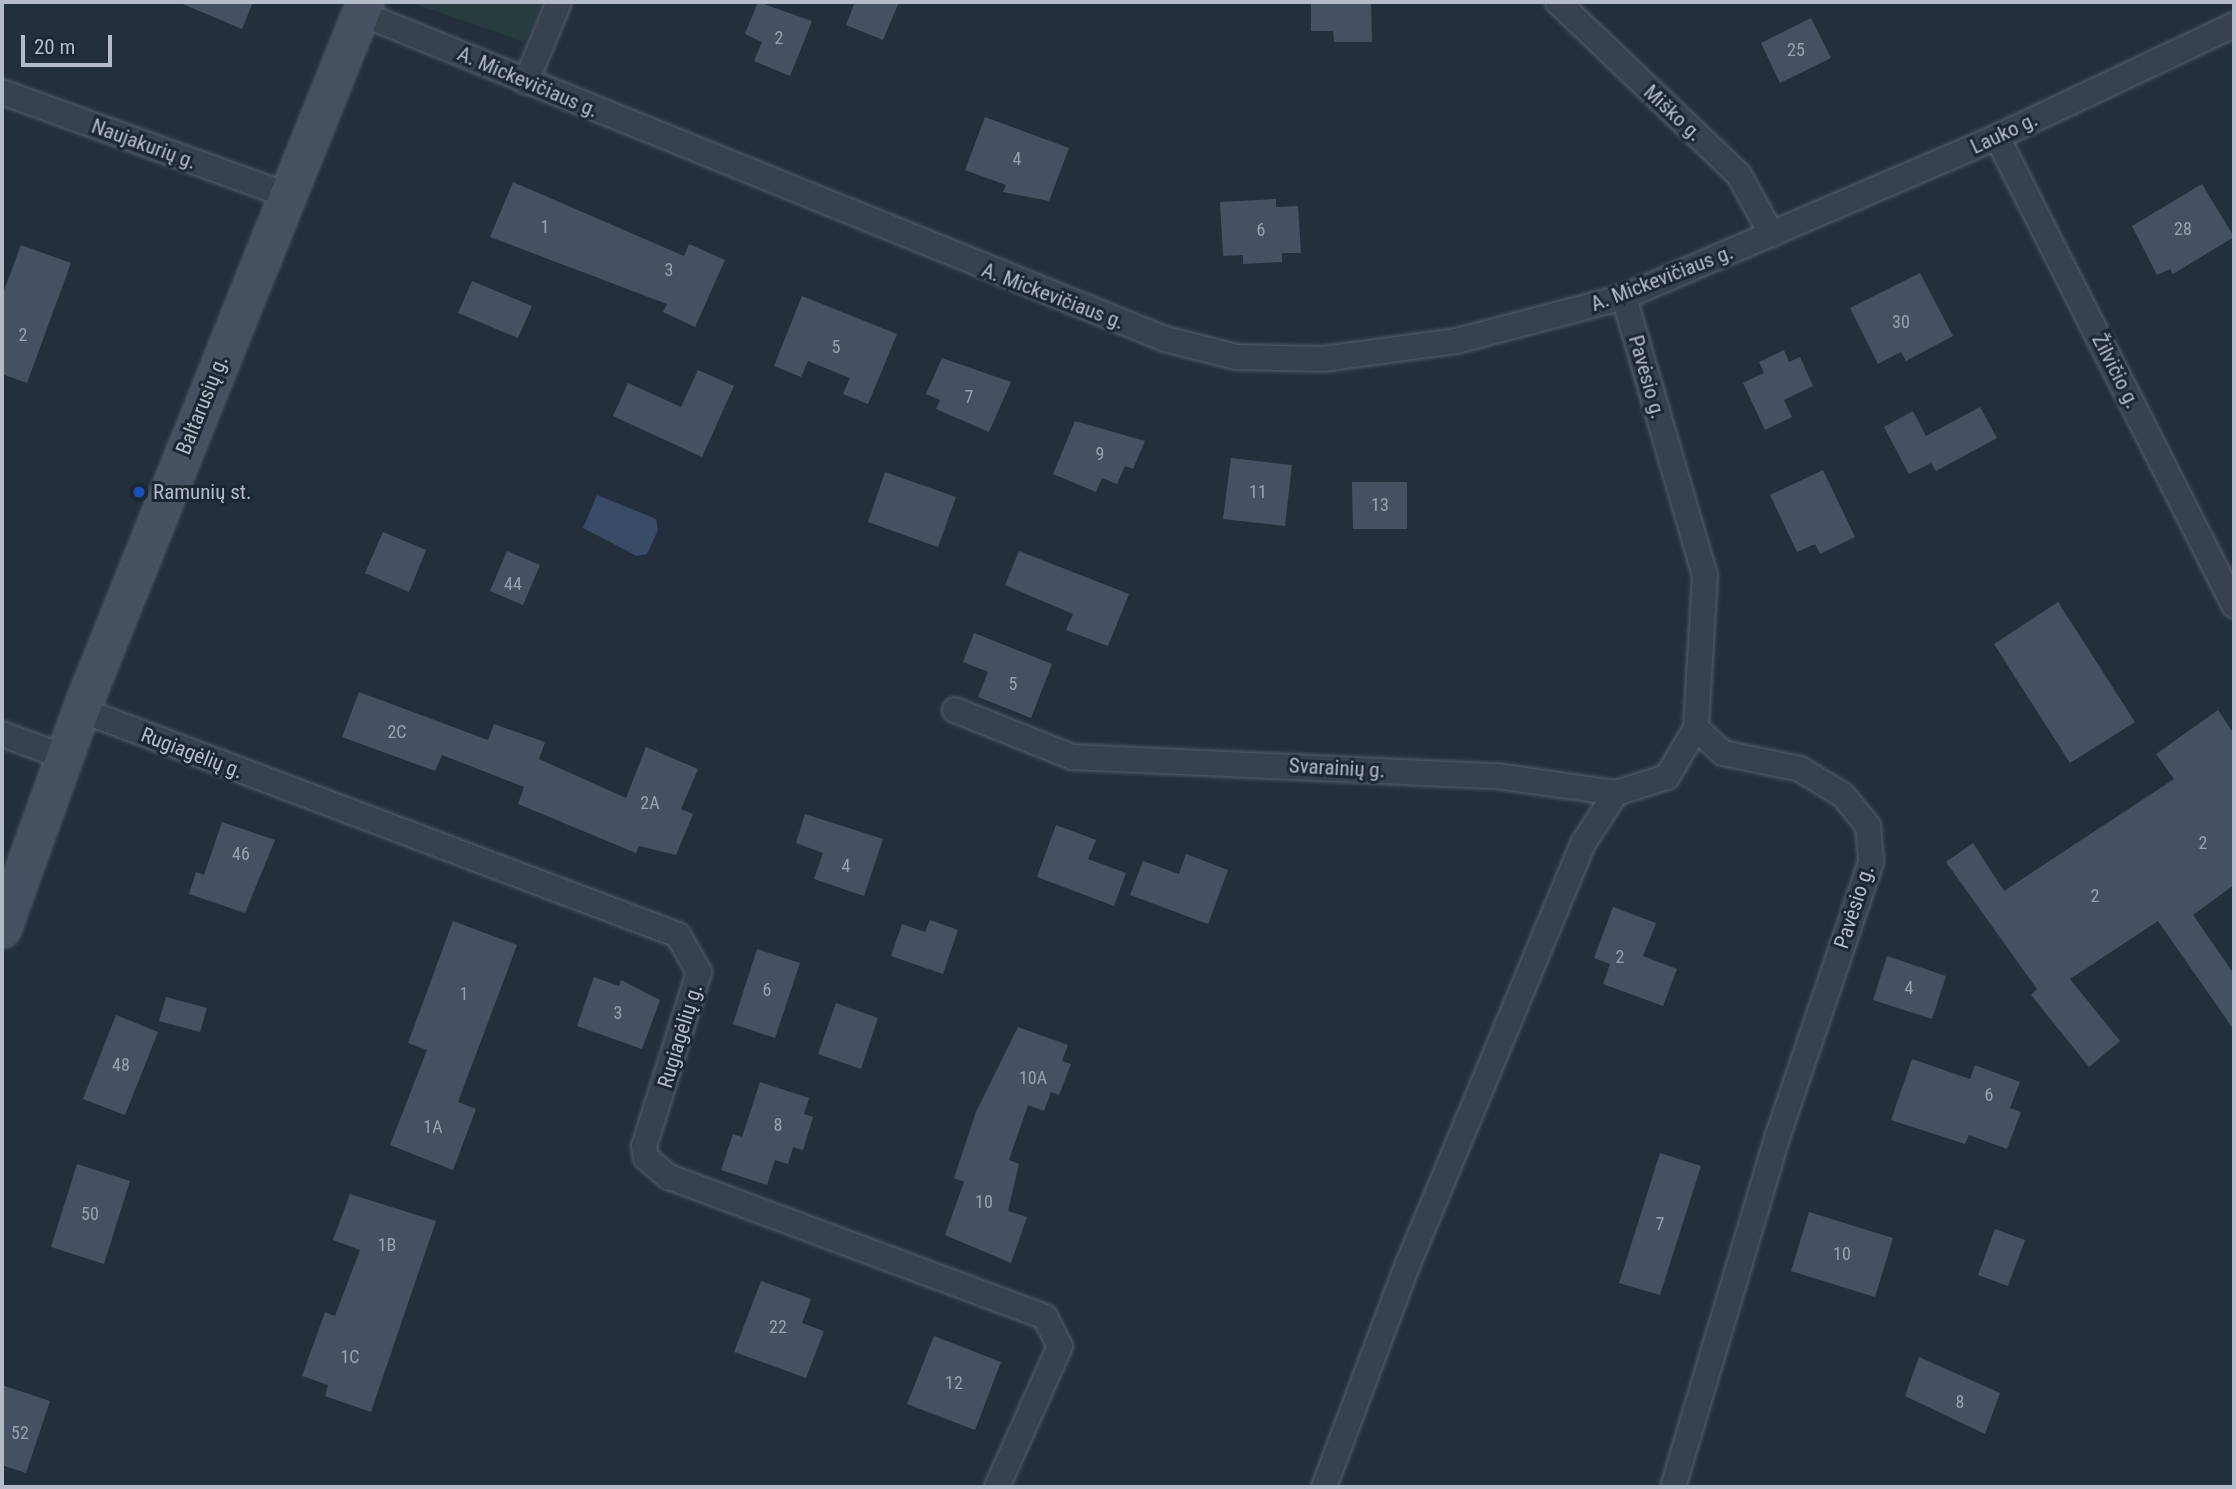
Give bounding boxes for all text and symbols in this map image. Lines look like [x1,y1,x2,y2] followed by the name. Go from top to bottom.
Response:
[24,21,116,65] scale bar
[775,27,783,49] house number: 2
[34,35,75,59] text: 20 m
[1787,39,1805,61] house number: 25
[454,41,602,123] street label: A. Mickevičiaus g.
[1638,80,1708,146] street label: Miško g.
[1967,107,2041,159] street label: Lauko g.
[88,113,200,175] street label: Naujakurių g.
[1013,148,1021,170] house number: 4
[541,216,549,238] house number: 1
[2174,218,2192,240] house number: 28
[1257,219,1265,241] house number: 6
[1587,239,1737,317] street label: A. Mickevičiaus g.
[978,257,1128,335] street label: A. Mickevičiaus g.
[665,259,673,281] house number: 3
[1892,311,1910,333] house number: 30
[19,324,27,346] house number: 2
[2087,330,2145,412] street label: Žilvičio g.
[1623,332,1671,422] street label: Pavėsio g.
[832,336,840,358] house number: 5
[171,352,233,458] street label: Baltarusių g.
[965,386,973,408] house number: 7
[1096,443,1104,465] house number: 9
[153,479,251,505] place label: Ramunių st.
[1249,481,1267,503] house number: 11
[131,484,147,500] marker: Ramunių st.
[1371,494,1389,516] house number: 13
[504,573,522,595] house number: 44
[1009,673,1017,695] house number: 5
[387,721,407,743] house number: 2C
[137,722,247,784] street label: Rugiagėlių g.
[1288,753,1386,783] street label: Svarainių g.
[640,792,660,814] house number: 2A
[2199,832,2207,854] house number: 2
[232,843,250,865] house number: 46
[842,855,850,877] house number: 4
[1829,862,1879,952] street label: Pavėsio g.
[2091,885,2099,907] house number: 2
[1616,946,1624,968] house number: 2
[1905,977,1913,999] house number: 4
[763,979,771,1001] house number: 6
[652,981,708,1091] street label: Rugiagėlių g.
[460,983,468,1005] house number: 1
[614,1002,622,1024] house number: 3
[112,1054,130,1076] house number: 48
[1019,1067,1047,1089] house number: 10A
[1985,1084,1993,1106] house number: 6
[774,1114,782,1136] house number: 8
[423,1116,443,1138] house number: 1A
[975,1191,993,1213] house number: 10
[81,1203,99,1225] house number: 50
[1656,1213,1664,1235] house number: 7
[378,1234,396,1256] house number: 1B
[1833,1243,1851,1265] house number: 10
[769,1316,787,1338] house number: 22
[340,1346,360,1368] house number: 1C
[945,1372,963,1394] house number: 12
[1956,1391,1964,1413] house number: 8
[11,1422,29,1444] house number: 52

